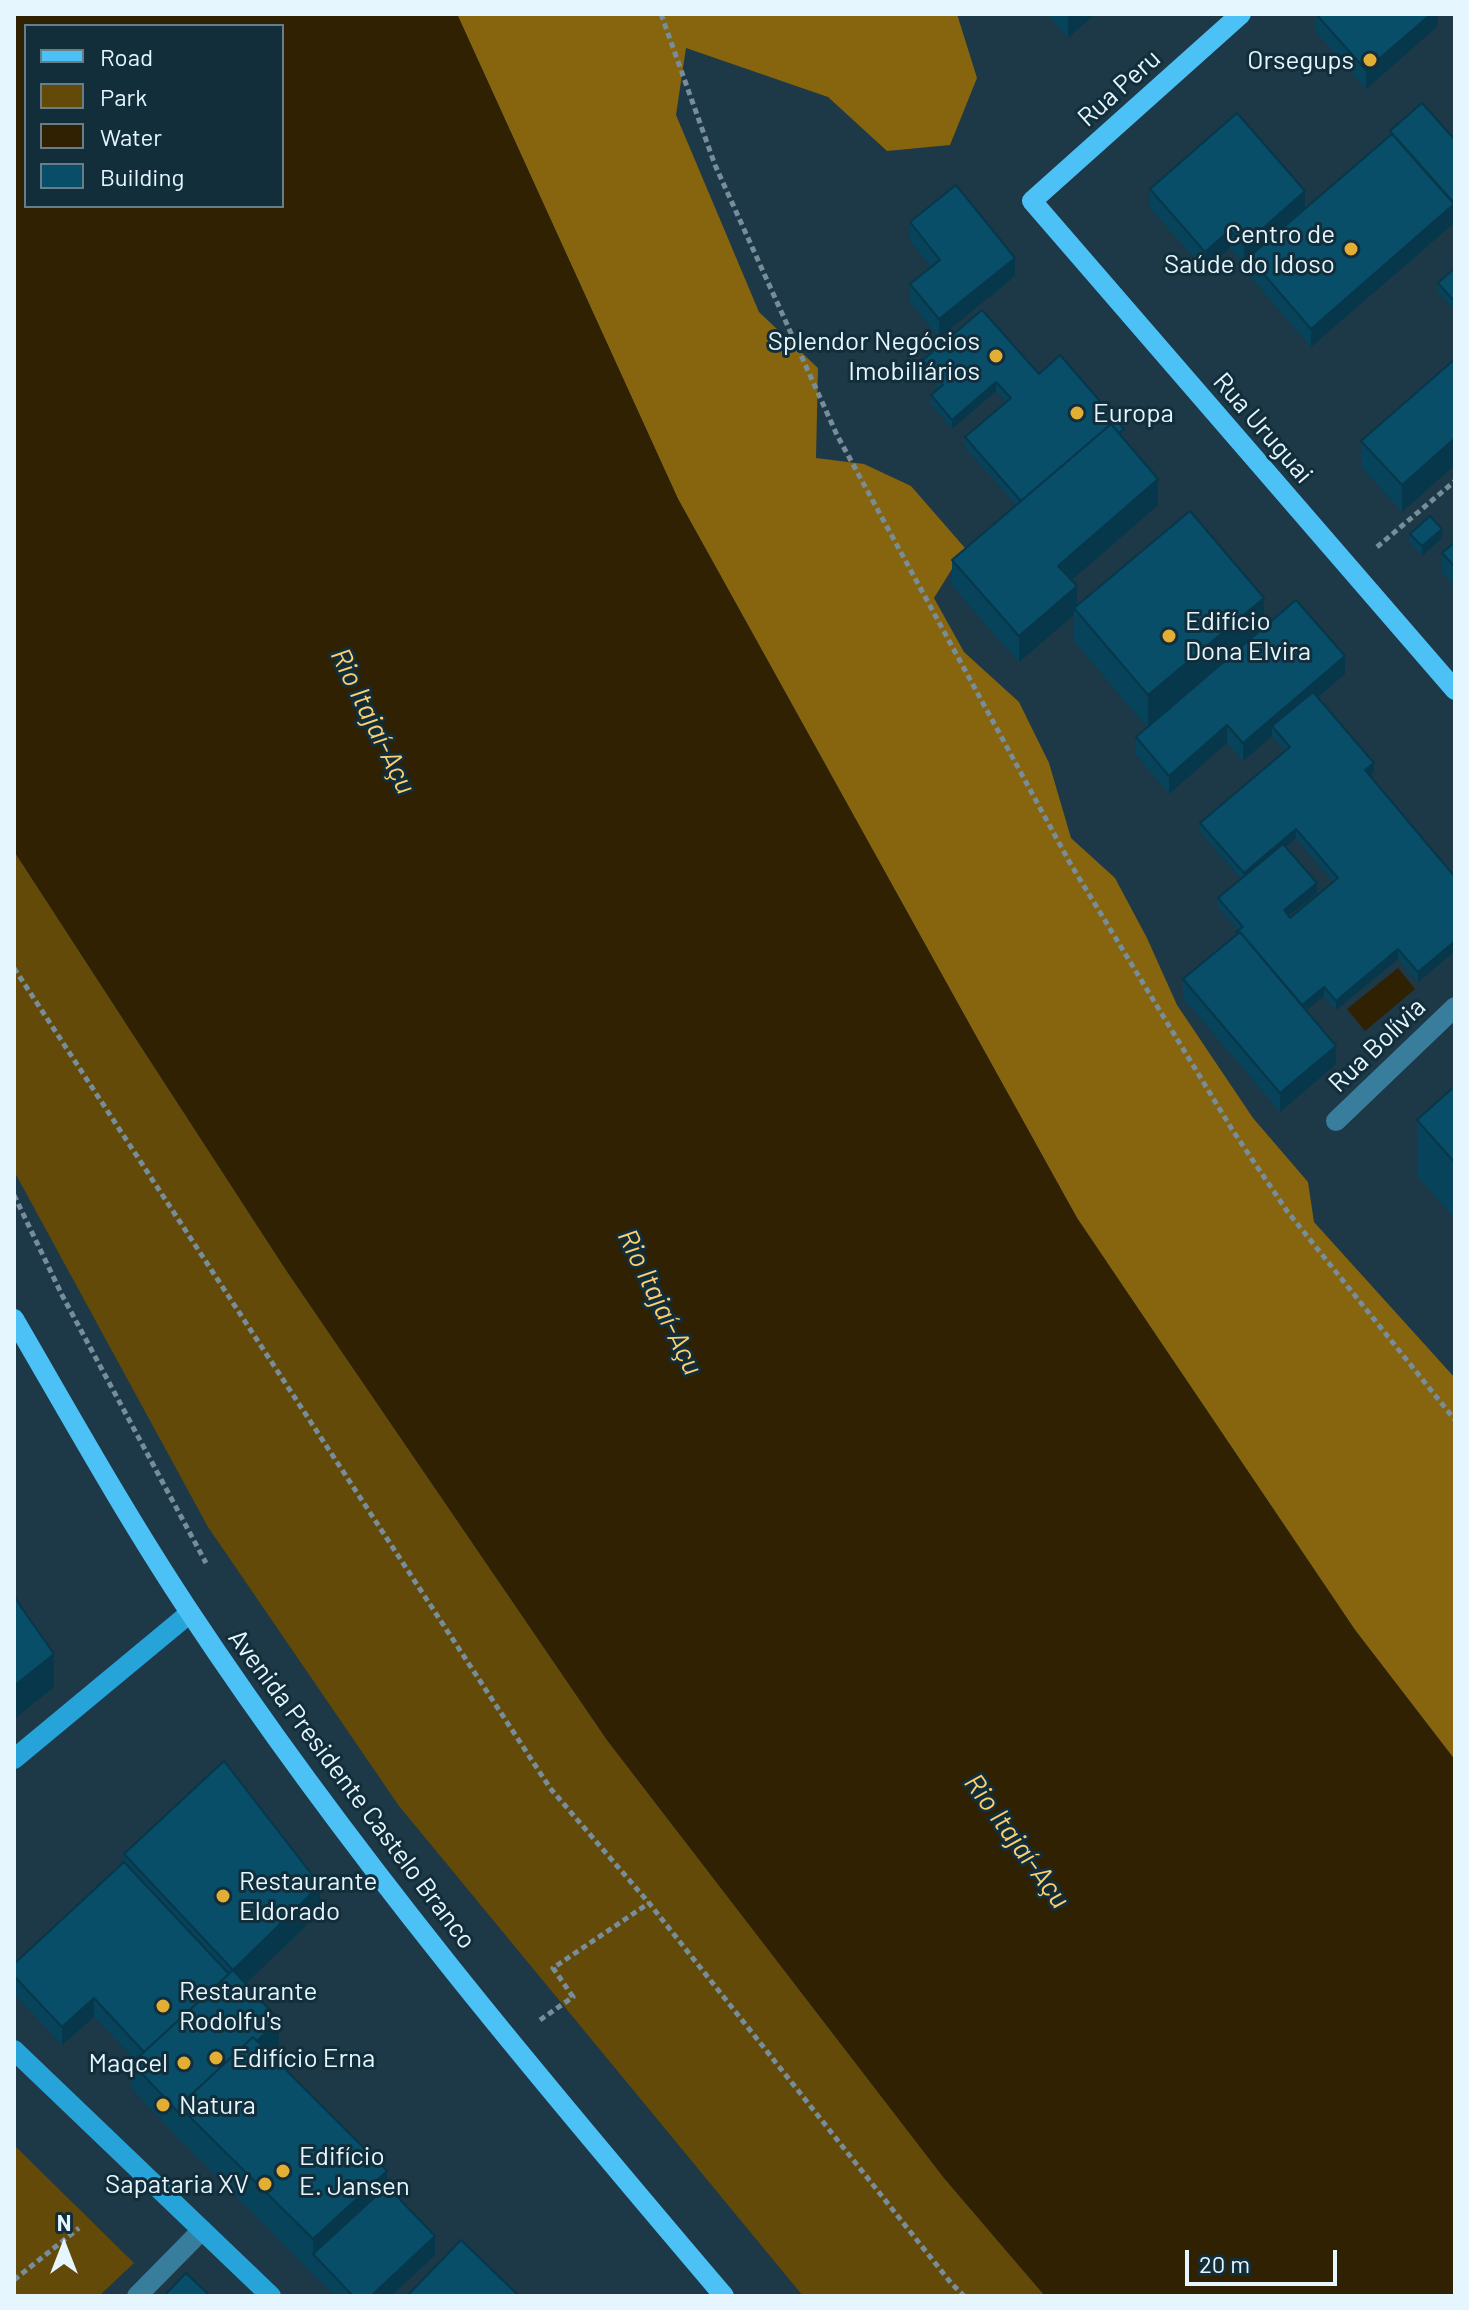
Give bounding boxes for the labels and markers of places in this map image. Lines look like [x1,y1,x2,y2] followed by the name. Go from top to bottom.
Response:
[1247,44,1354,76] place label: Orsegups
[1361,51,1379,69] marker: Orsegups
[1164,218,1335,280] place label: Centro de Saúde do Idoso
[1342,240,1360,258] marker: Centro de Saúde do Idoso
[768,325,980,386] place label: Splendor Negócios Imobiliários
[987,347,1005,365] marker: Splendor Negócios Imobiliários
[1093,397,1174,429] place label: Europa
[1068,404,1086,422] marker: Europa
[1185,605,1311,666] place label: Edifício Dona Elvira
[1160,627,1178,645] marker: Edifício Dona Elvira
[239,1865,377,1926] place label: Restaurante Eldorado
[214,1887,232,1905] marker: Restaurante Eldorado
[179,1975,317,2036] place label: Restaurante Rodolfu's
[154,1997,172,2015] marker: Restaurante Rodolfu's
[232,2042,375,2074] place label: Edifício Erna
[88,2047,168,2079] place label: Maqcel
[207,2049,225,2067] marker: Edifício Erna
[175,2054,193,2072] marker: Maqcel
[179,2089,256,2121] place label: Natura
[154,2096,172,2114] marker: Natura
[299,2140,410,2202] place label: Edifício E. Jansen
[274,2162,292,2180] marker: Edifício E. Jansen
[105,2168,249,2200] place label: Sapataria XV
[256,2175,274,2193] marker: Sapataria XV

